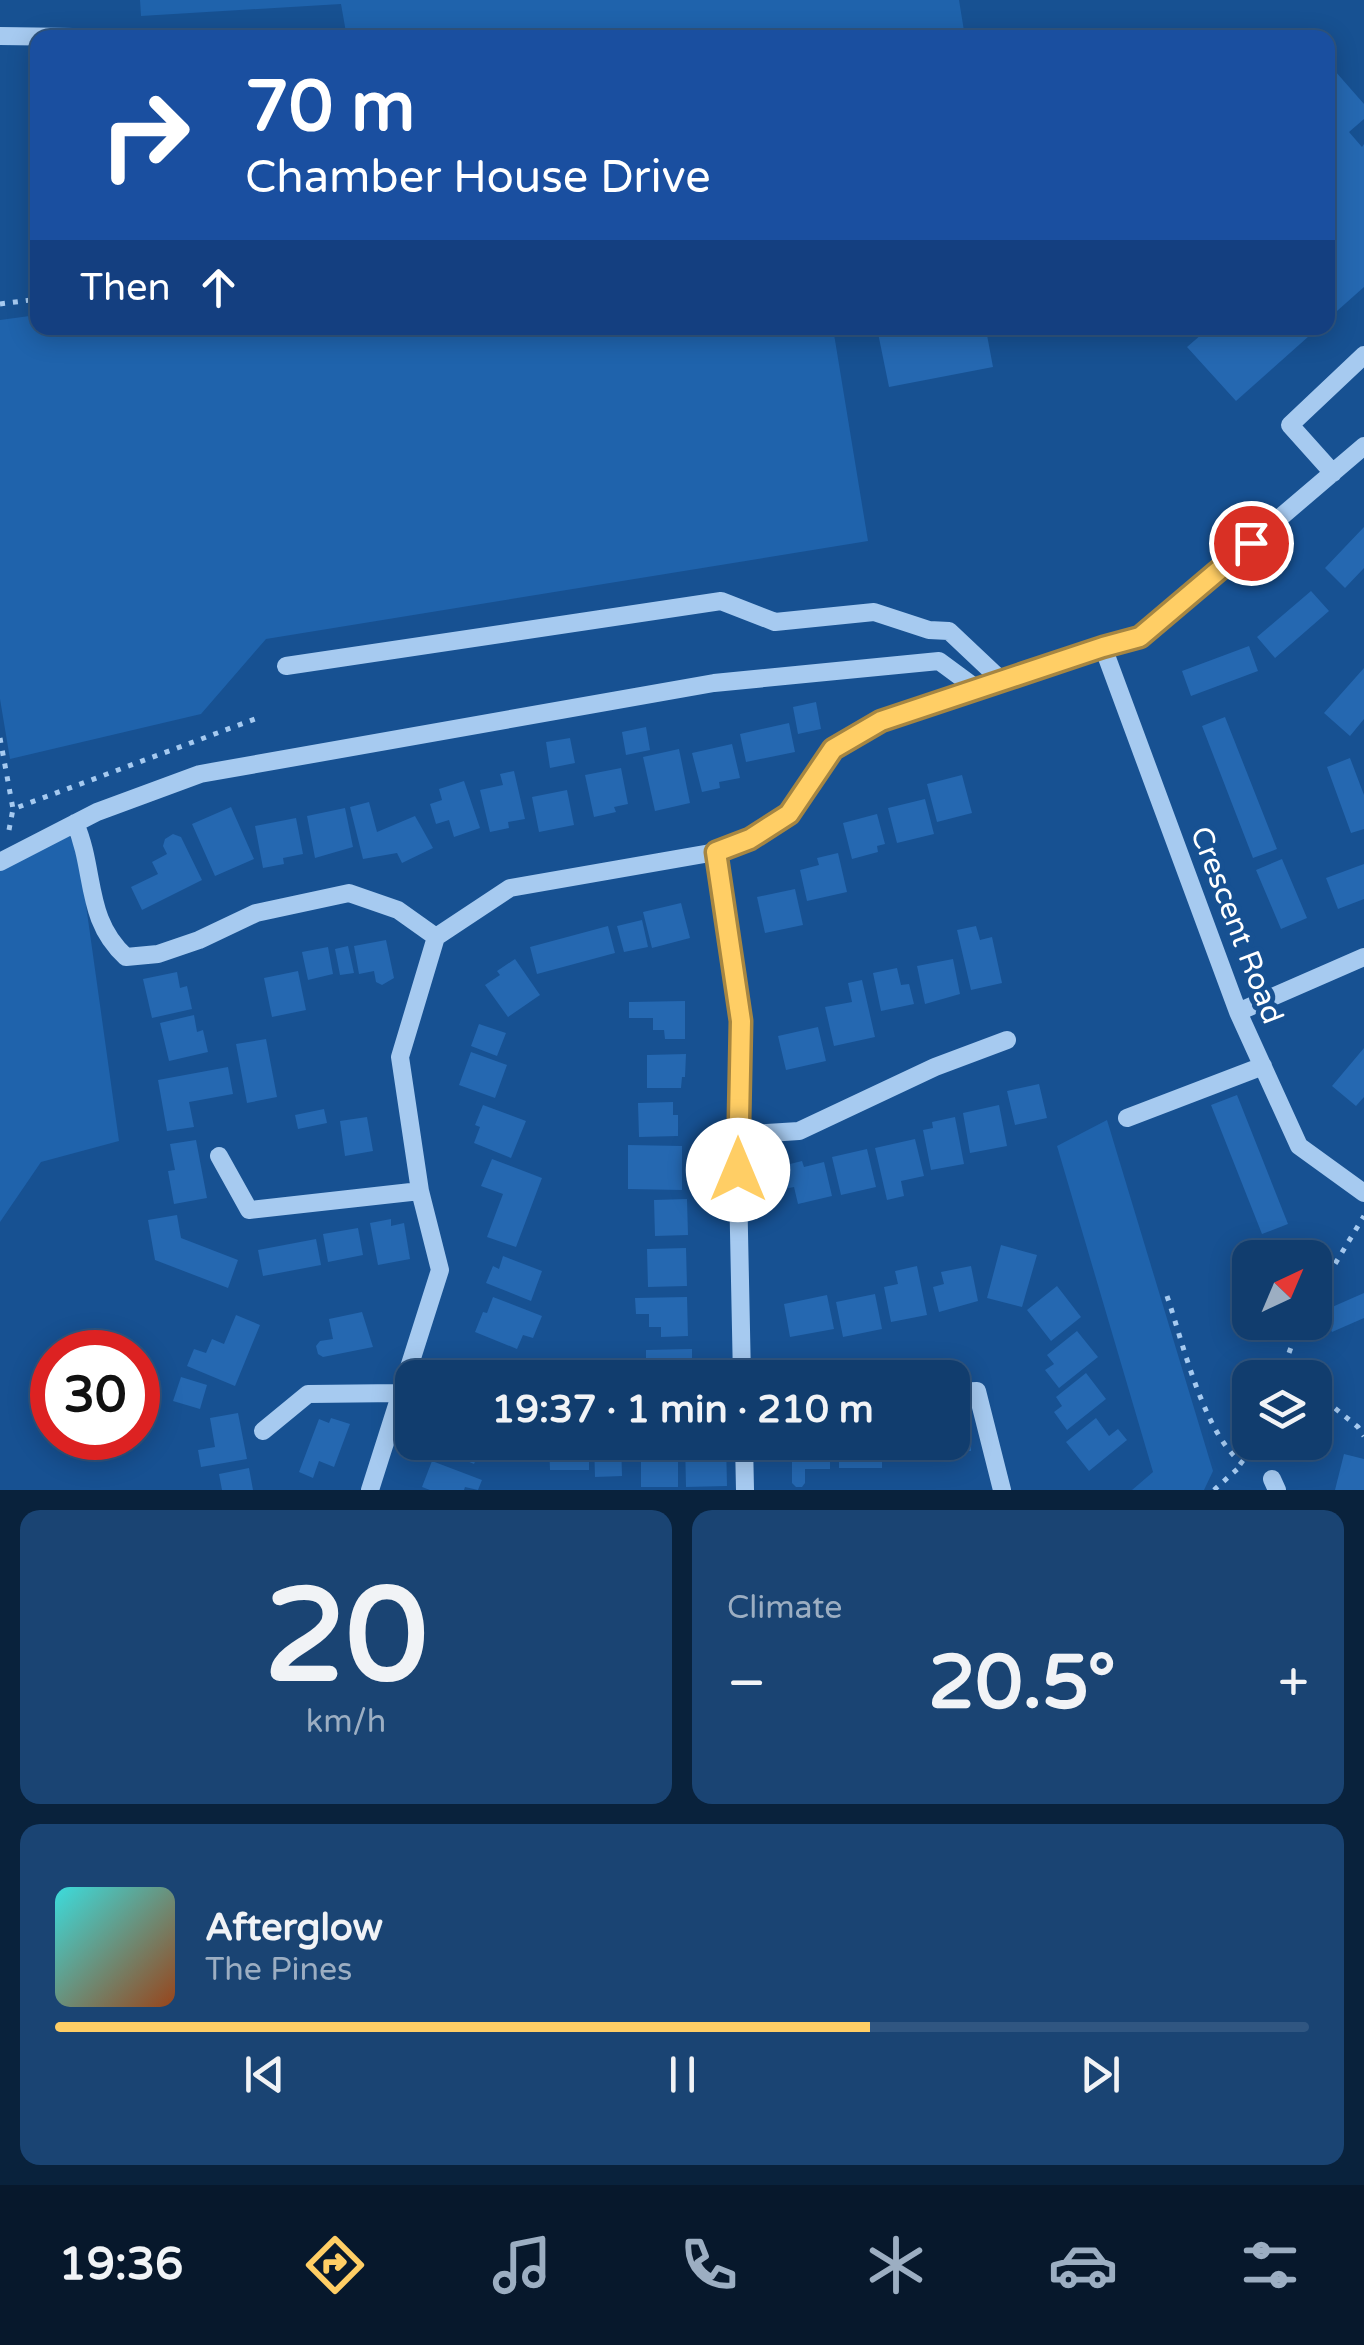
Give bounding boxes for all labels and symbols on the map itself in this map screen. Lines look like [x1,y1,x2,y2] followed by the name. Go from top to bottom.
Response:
[1209,501,1294,586] pin
[1182,821,1291,1029] street label: Crescent Road
[686,1118,790,1222] position arrow
[1232,1240,1332,1340] north arrow
[30,1330,160,1460] speed limit sign: 30

